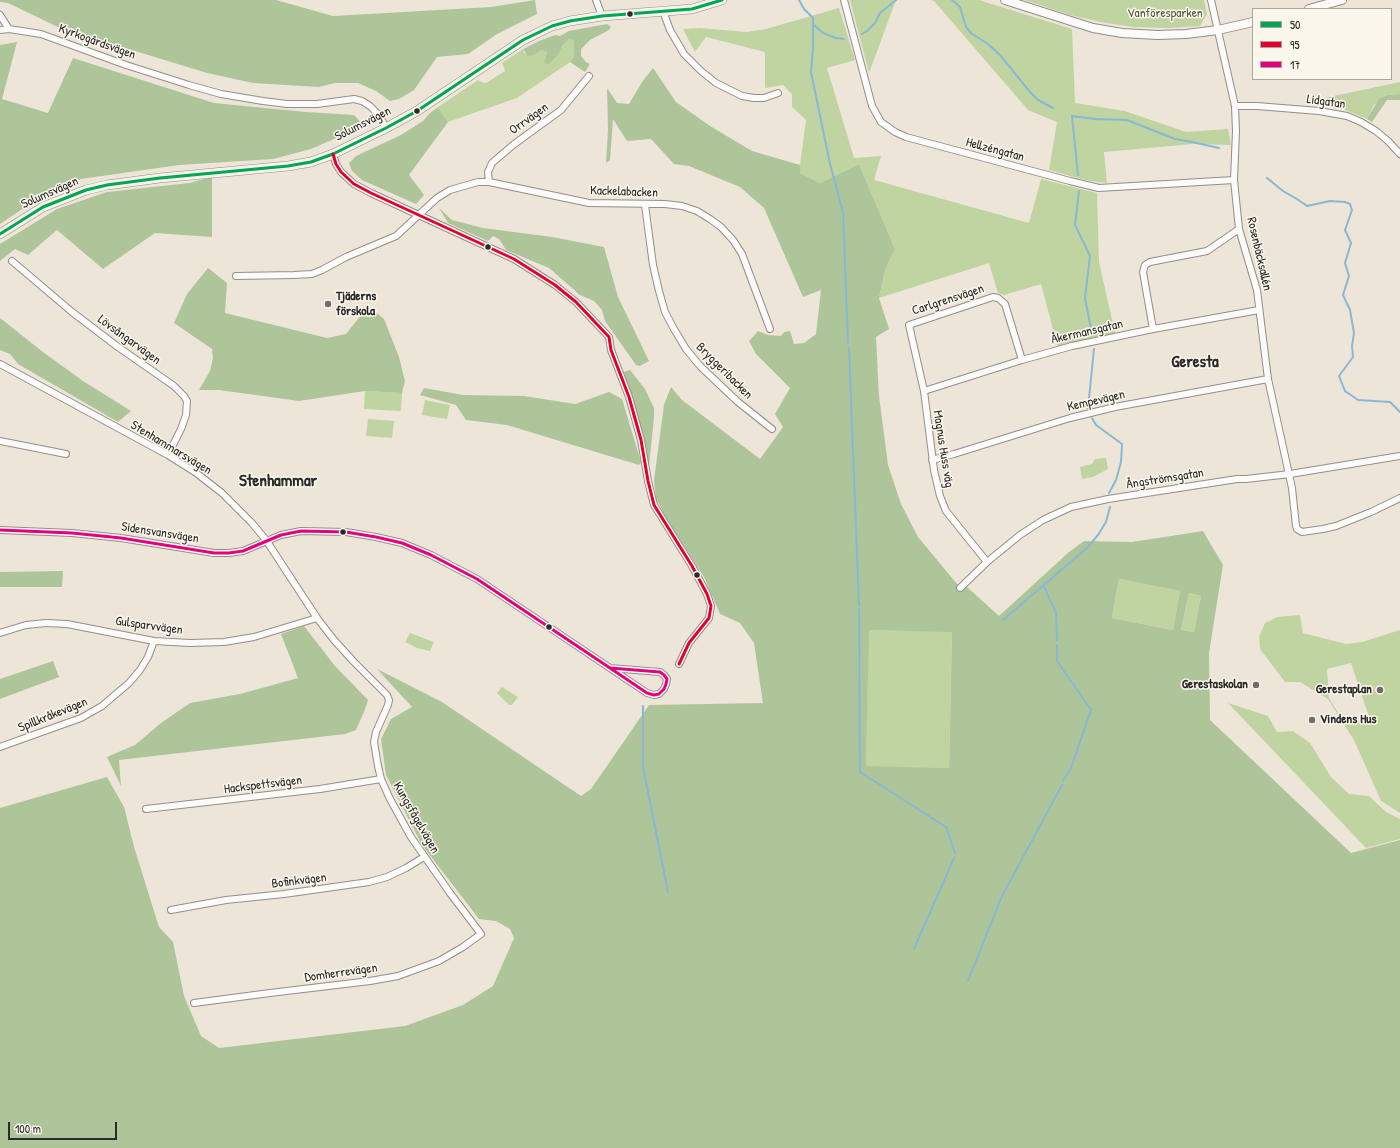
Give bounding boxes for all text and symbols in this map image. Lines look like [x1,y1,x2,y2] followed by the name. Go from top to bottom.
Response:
[1127,6,1203,22] park label: Vanföresparken
[1252,8,1392,80] legend
[625,9,635,19] unlabelled marker
[1290,16,1300,33] text: 50
[56,21,138,63] street label: Kyrkogårdsvägen
[1290,36,1299,53] text: 95
[1290,56,1300,73] text: 17
[1306,92,1346,112] street label: Lidgatan
[506,100,552,138] street label: Orrvägen
[332,103,394,145] street label: Solumsvägen
[412,106,422,116] unlabelled marker
[964,135,1026,165] street label: Hellzéngatan
[19,174,81,212] street label: Solumsvägen
[590,183,658,201] street label: Kackelabacken
[1243,216,1275,292] street label: Rosenbäcksallén
[483,242,493,252] unlabelled marker
[910,281,986,319] street label: Carlgrensvägen
[336,289,376,320] place label: Tjäderns förskola
[323,299,333,309] marker: Tjäderns förskola
[94,312,164,368] street label: Lövsångarvägen
[1050,316,1124,348] street label: Åkermansgatan
[692,339,756,403] street label: Bryggeribacken
[1171,352,1219,372] district label: Geresta
[1066,387,1126,415] street label: Kempevägen
[929,409,957,489] street label: Magnus Huss väg
[128,418,214,478] street label: Stenhammarsvägen
[1125,465,1205,493] street label: Ångströmsgatan
[239,471,317,491] district label: Stenhammar
[120,519,200,547] street label: Sidensvansvägen
[338,527,348,537] unlabelled marker
[692,570,702,580] unlabelled marker
[114,614,184,638] street label: Gulsparvvägen
[544,622,554,632] unlabelled marker
[1182,677,1248,693] place label: Gerestaskolan
[1251,680,1261,690] marker: Gerestaskolan
[1316,682,1372,698] place label: Gerestaplan
[1375,685,1385,695] marker: Gerestaplan
[16,694,90,736] street label: Spillkråkevägen
[1320,712,1376,728] place label: Vindens Hus
[1307,715,1317,725] marker: Vindens Hus
[223,772,303,798] street label: Hackspettsvägen
[389,779,443,857] street label: Kungsfågelvägen
[271,870,327,892] street label: Bofinkvägen
[304,960,378,986] street label: Domherrevägen
[10,1114,119,1140] scale bar
[15,1120,41,1137] text: 100 m

